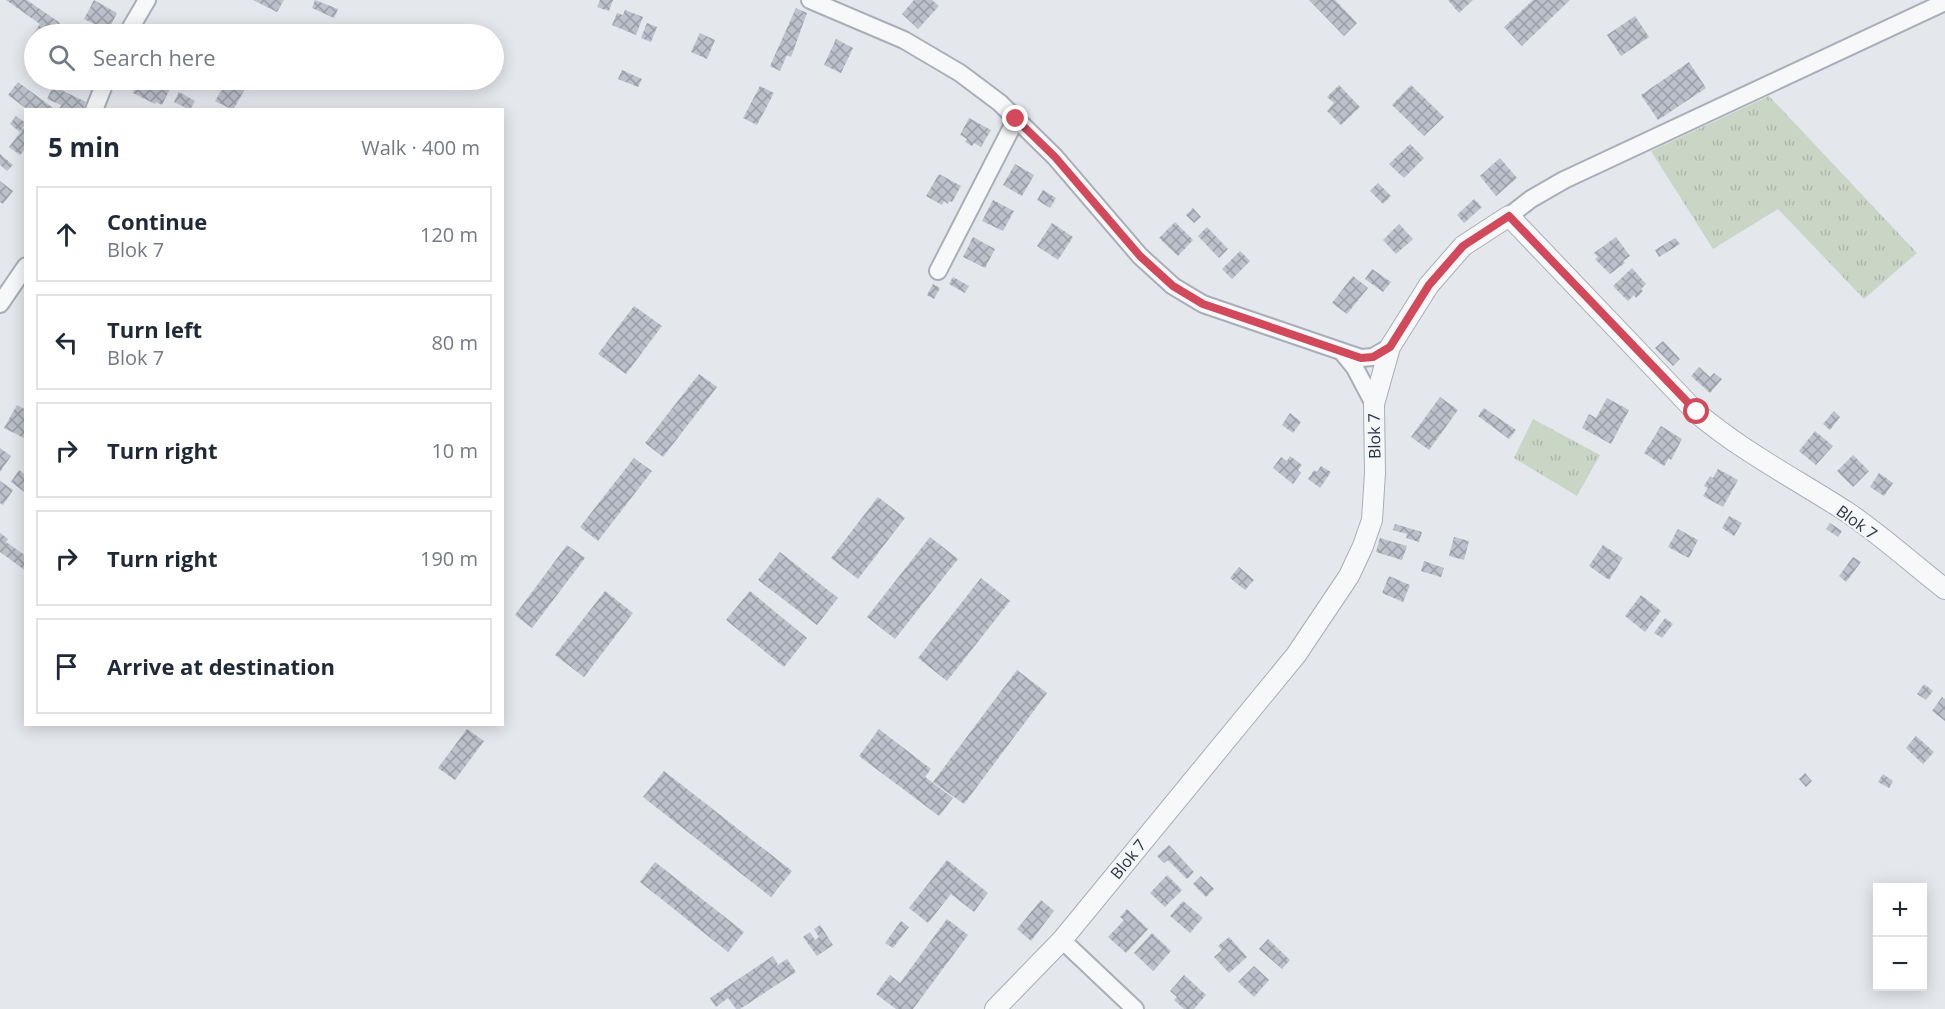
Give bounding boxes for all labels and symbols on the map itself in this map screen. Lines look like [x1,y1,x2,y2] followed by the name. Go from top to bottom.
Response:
[1002,105,1028,131] route end
[1683,398,1709,424] route start
[1363,413,1385,459] street label: Blok 7
[1832,500,1882,544] street label: Blok 7
[1105,834,1151,884] street label: Blok 7

